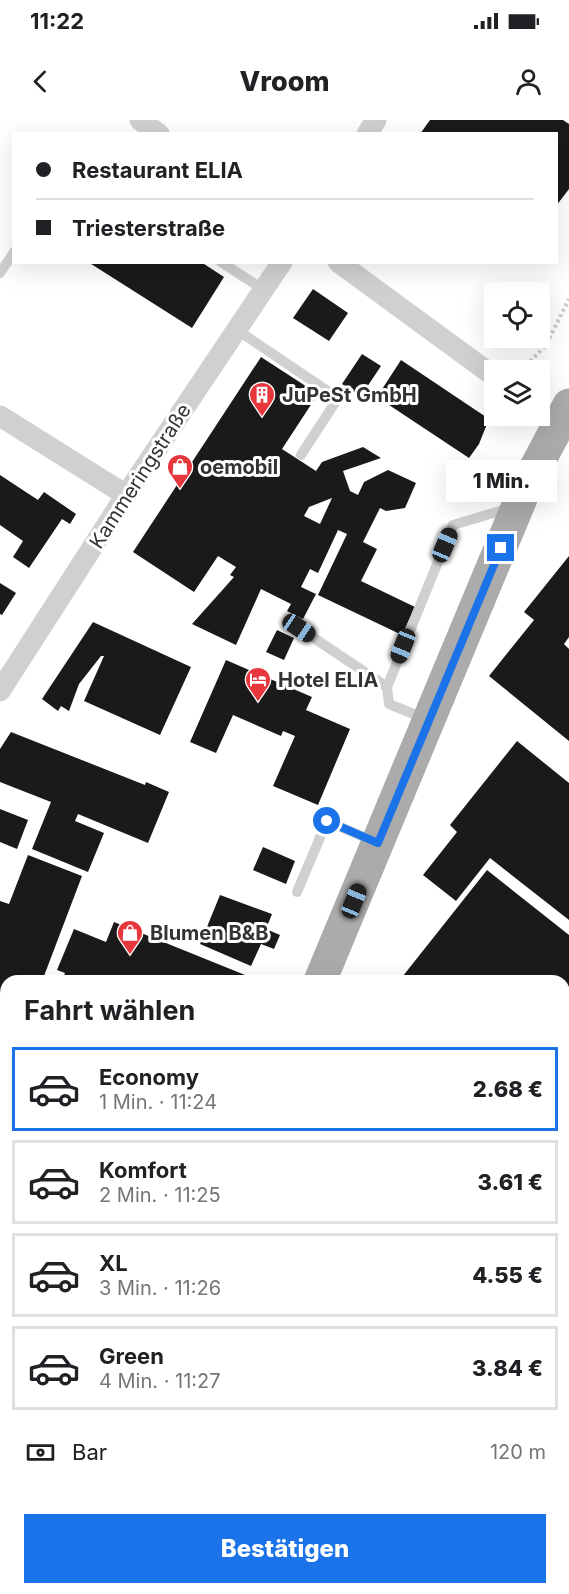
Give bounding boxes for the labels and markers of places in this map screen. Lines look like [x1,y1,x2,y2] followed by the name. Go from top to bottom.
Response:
[247,380,277,418] building icon: JuPeSt GmbH
[282,383,417,407] place label: JuPeSt GmbH
[165,452,195,490] shop icon: oemobil
[200,455,278,479] place label: oemobil
[243,665,273,703] hotel icon: Hotel ELIA
[278,668,378,692] place label: Hotel ELIA
[115,918,145,956] shop icon: Blumen B&B
[150,921,268,945] place label: Blumen B&B

